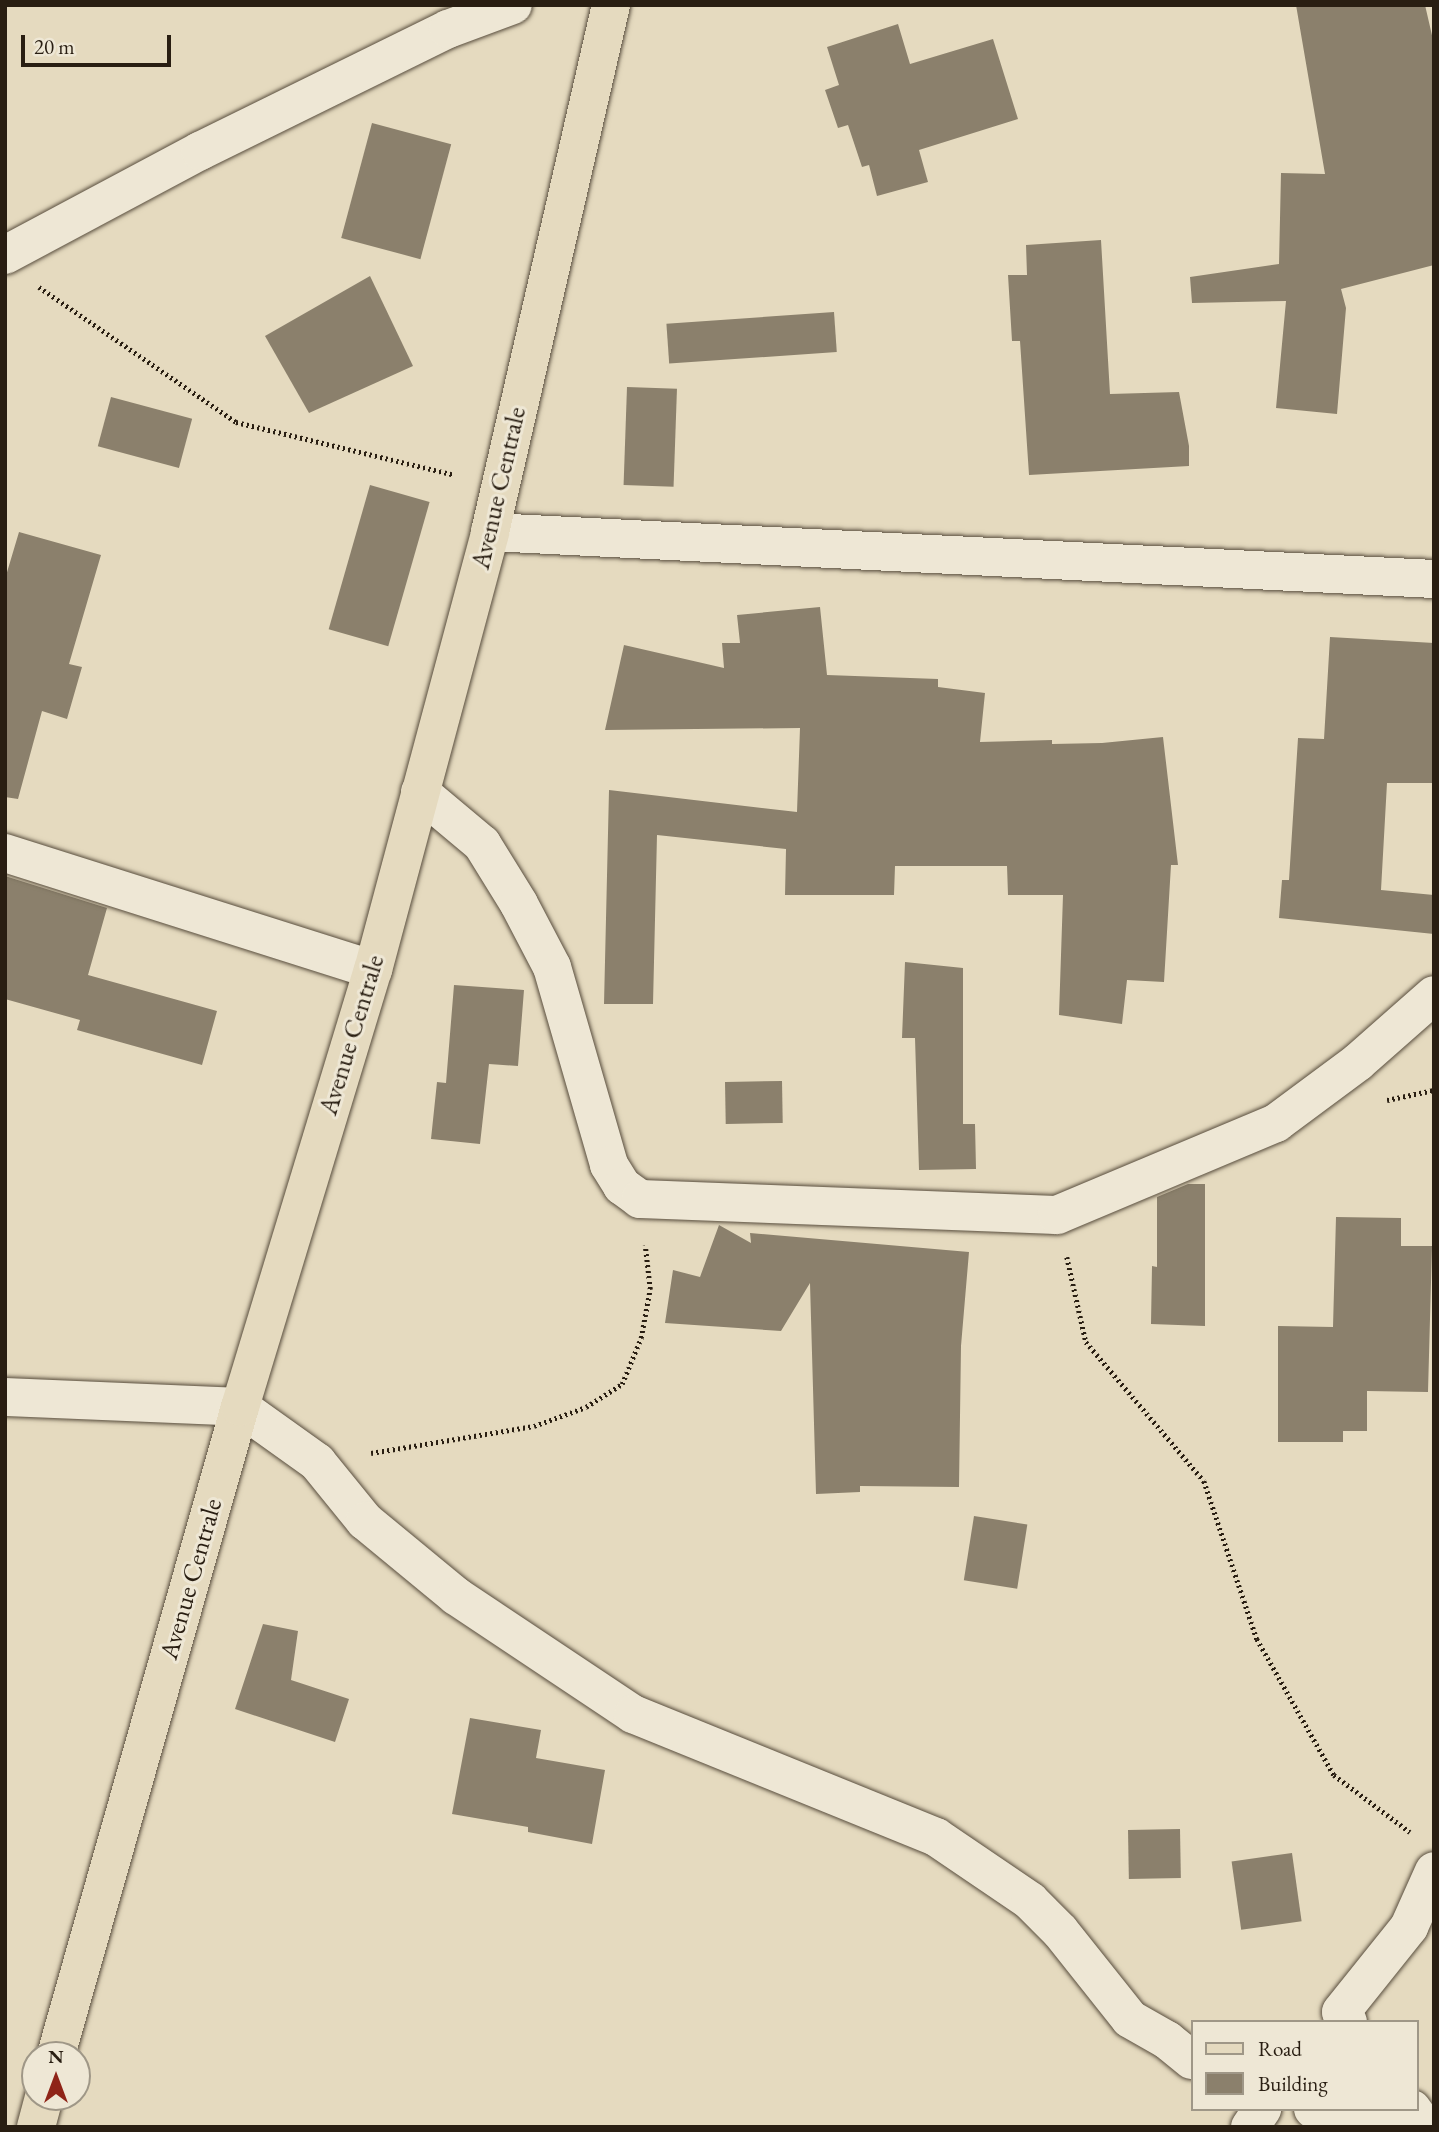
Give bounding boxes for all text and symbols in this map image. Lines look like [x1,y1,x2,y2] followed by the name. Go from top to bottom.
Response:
[24,21,175,65] scale bar
[34,33,75,60] text: 20 m
[465,404,533,572] street label: Avenue Centrale
[313,951,391,1119] street label: Avenue Centrale
[153,1495,229,1663] street label: Avenue Centrale
[1190,2020,1418,2111] legend
[1258,2035,1302,2062] text: Road
[21,2041,91,2111] north arrow
[48,2044,64,2069] text: N
[1258,2070,1328,2097] text: Building

